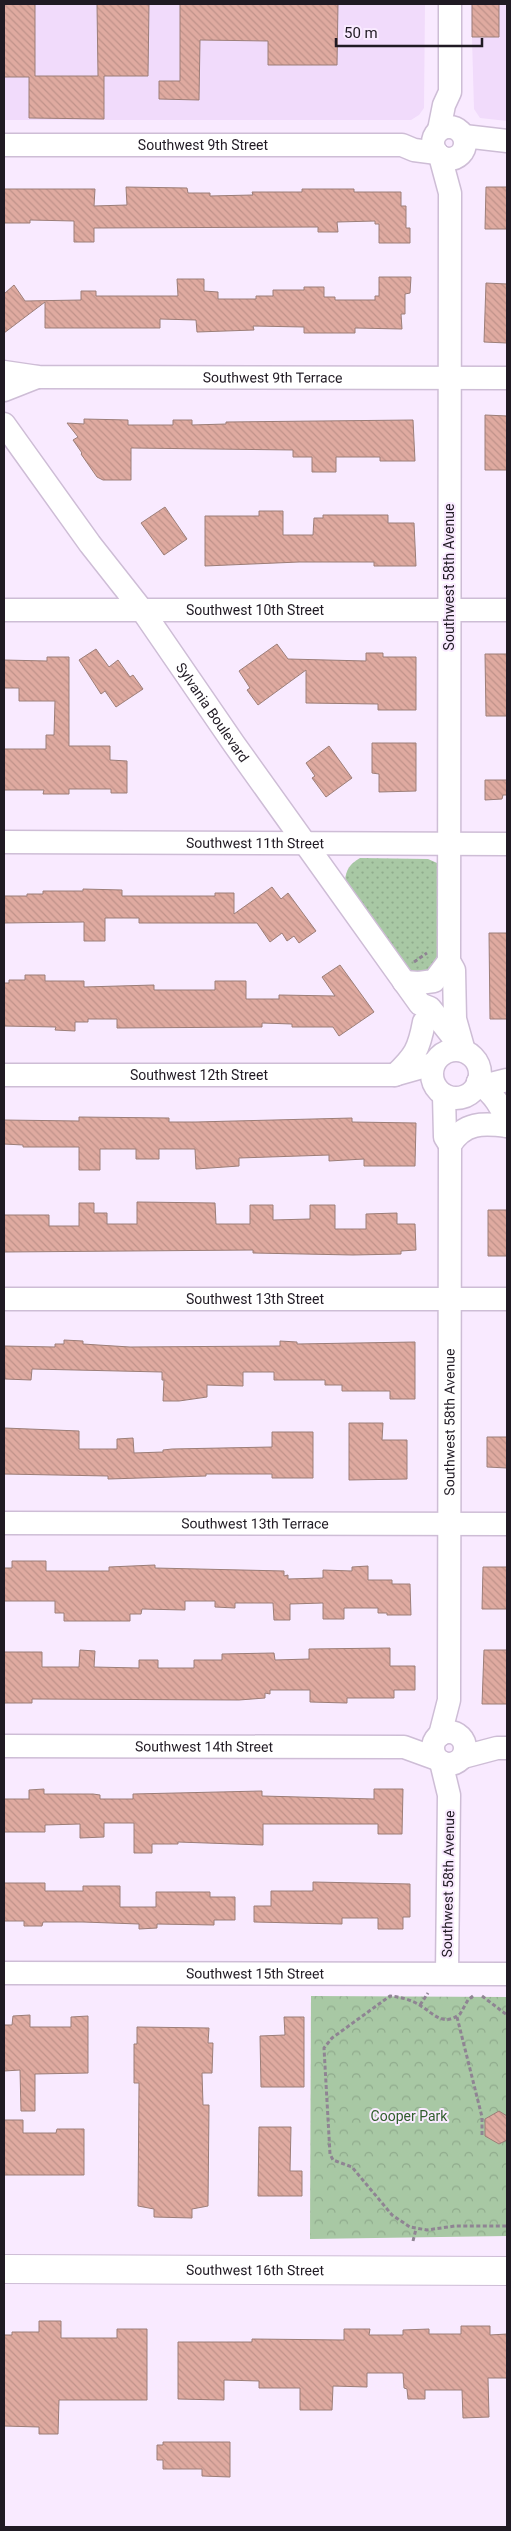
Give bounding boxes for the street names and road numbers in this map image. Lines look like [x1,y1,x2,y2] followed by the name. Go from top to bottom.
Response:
[138,137,269,153] street label: Southwest 9th Street
[203,369,343,386] street label: Southwest 9th Terrace
[441,504,457,650] street label: Southwest 58th Avenue
[186,602,324,618] street label: Southwest 10th Street
[173,660,252,765] street label: Sylvania Boulevard
[186,835,325,851] street label: Southwest 11th Street
[130,1067,268,1083] street label: Southwest 12th Street
[186,1291,324,1307] street label: Southwest 13th Street
[441,1349,458,1496] street label: Southwest 58th Avenue
[181,1515,329,1532] street label: Southwest 13th Terrace
[135,1738,274,1755] street label: Southwest 14th Street
[439,1810,457,1958] street label: Southwest 58th Avenue
[186,1965,324,1982] street label: Southwest 15th Street
[186,2262,325,2278] street label: Southwest 16th Street

